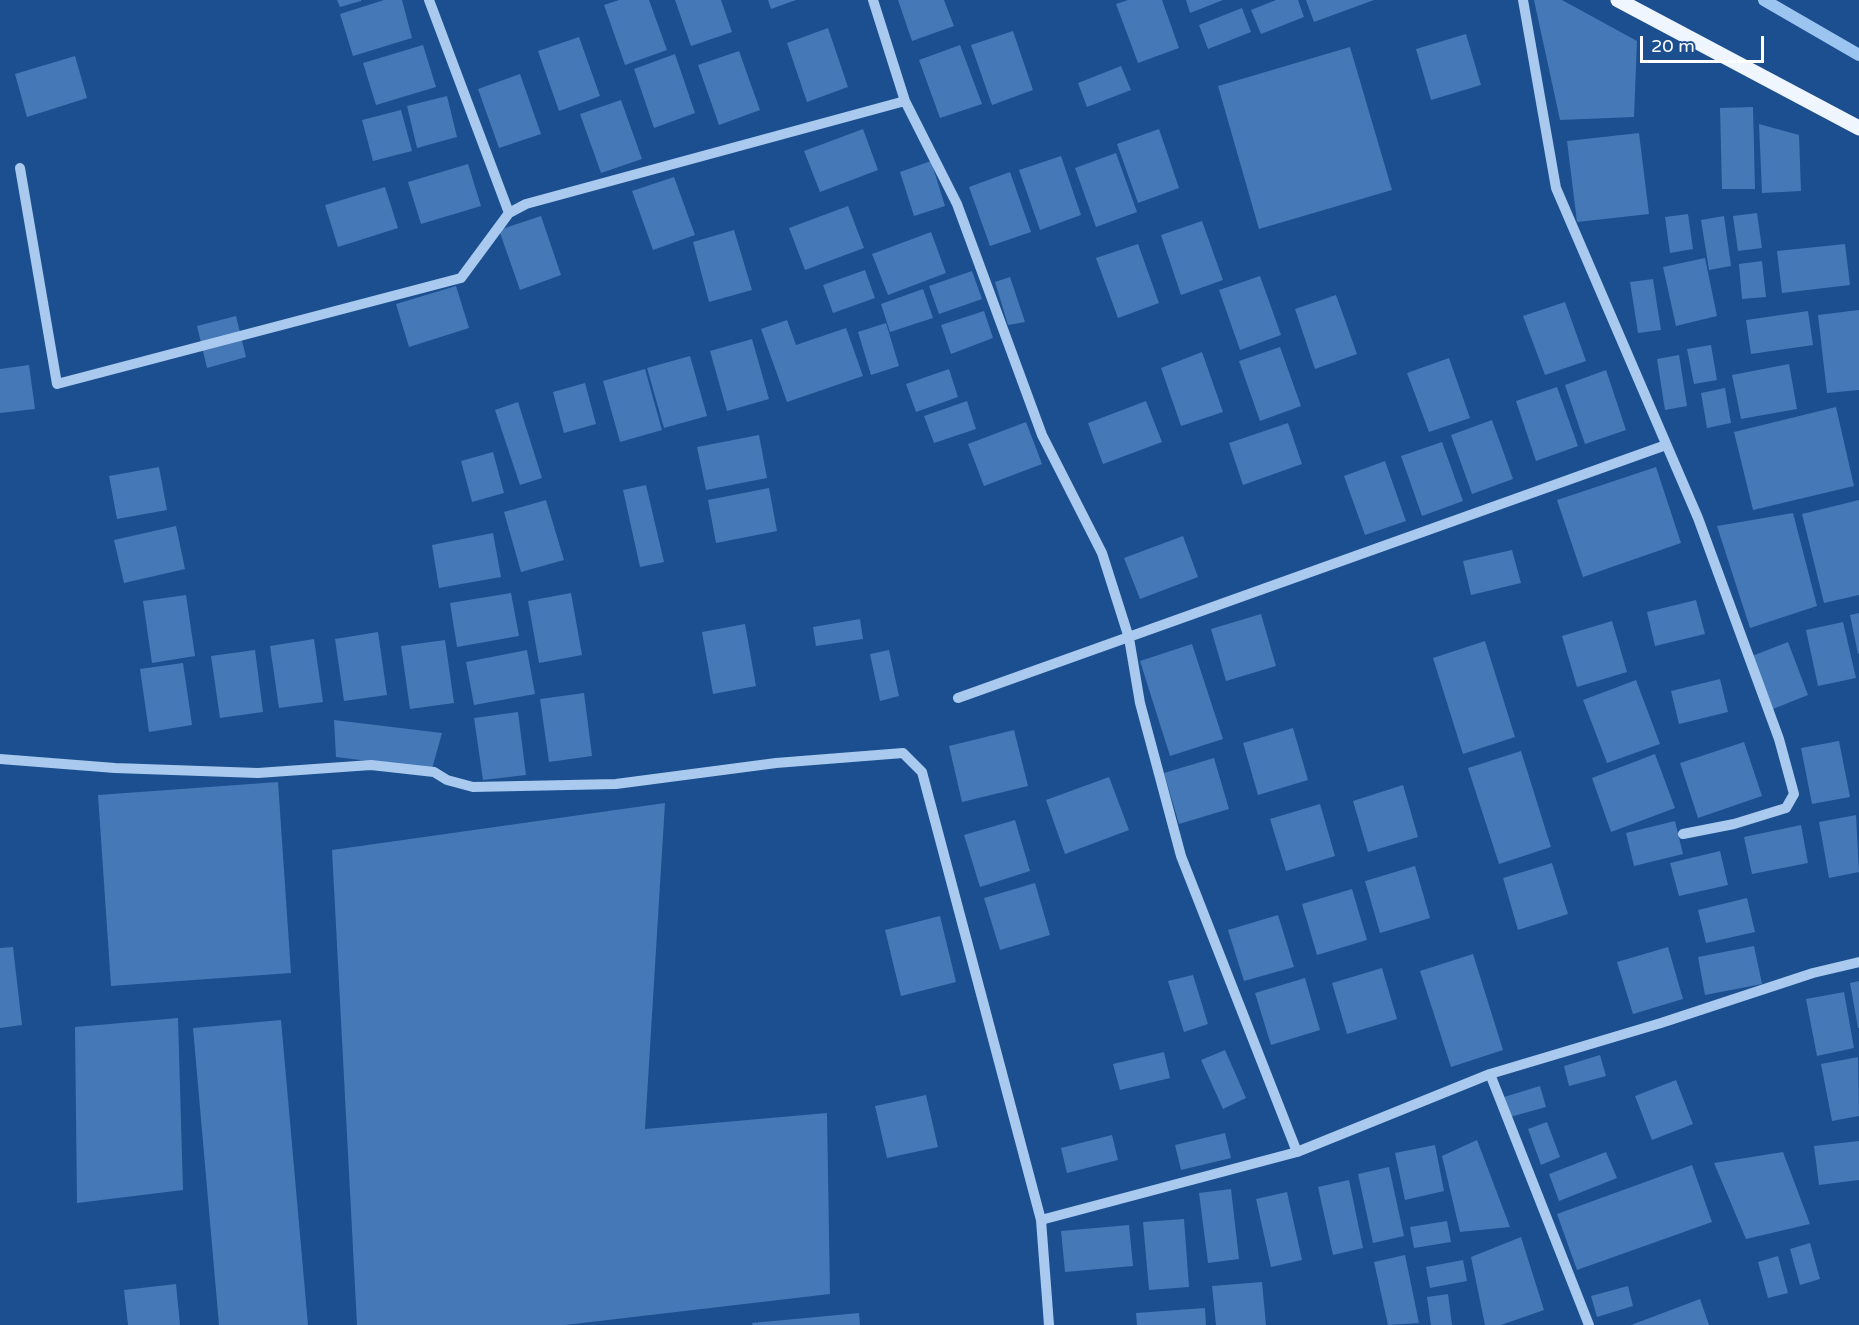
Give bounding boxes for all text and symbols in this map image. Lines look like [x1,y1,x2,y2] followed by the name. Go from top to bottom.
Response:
[1643,24,1768,62] scale bar
[1651,35,1695,57] text: 20 m

